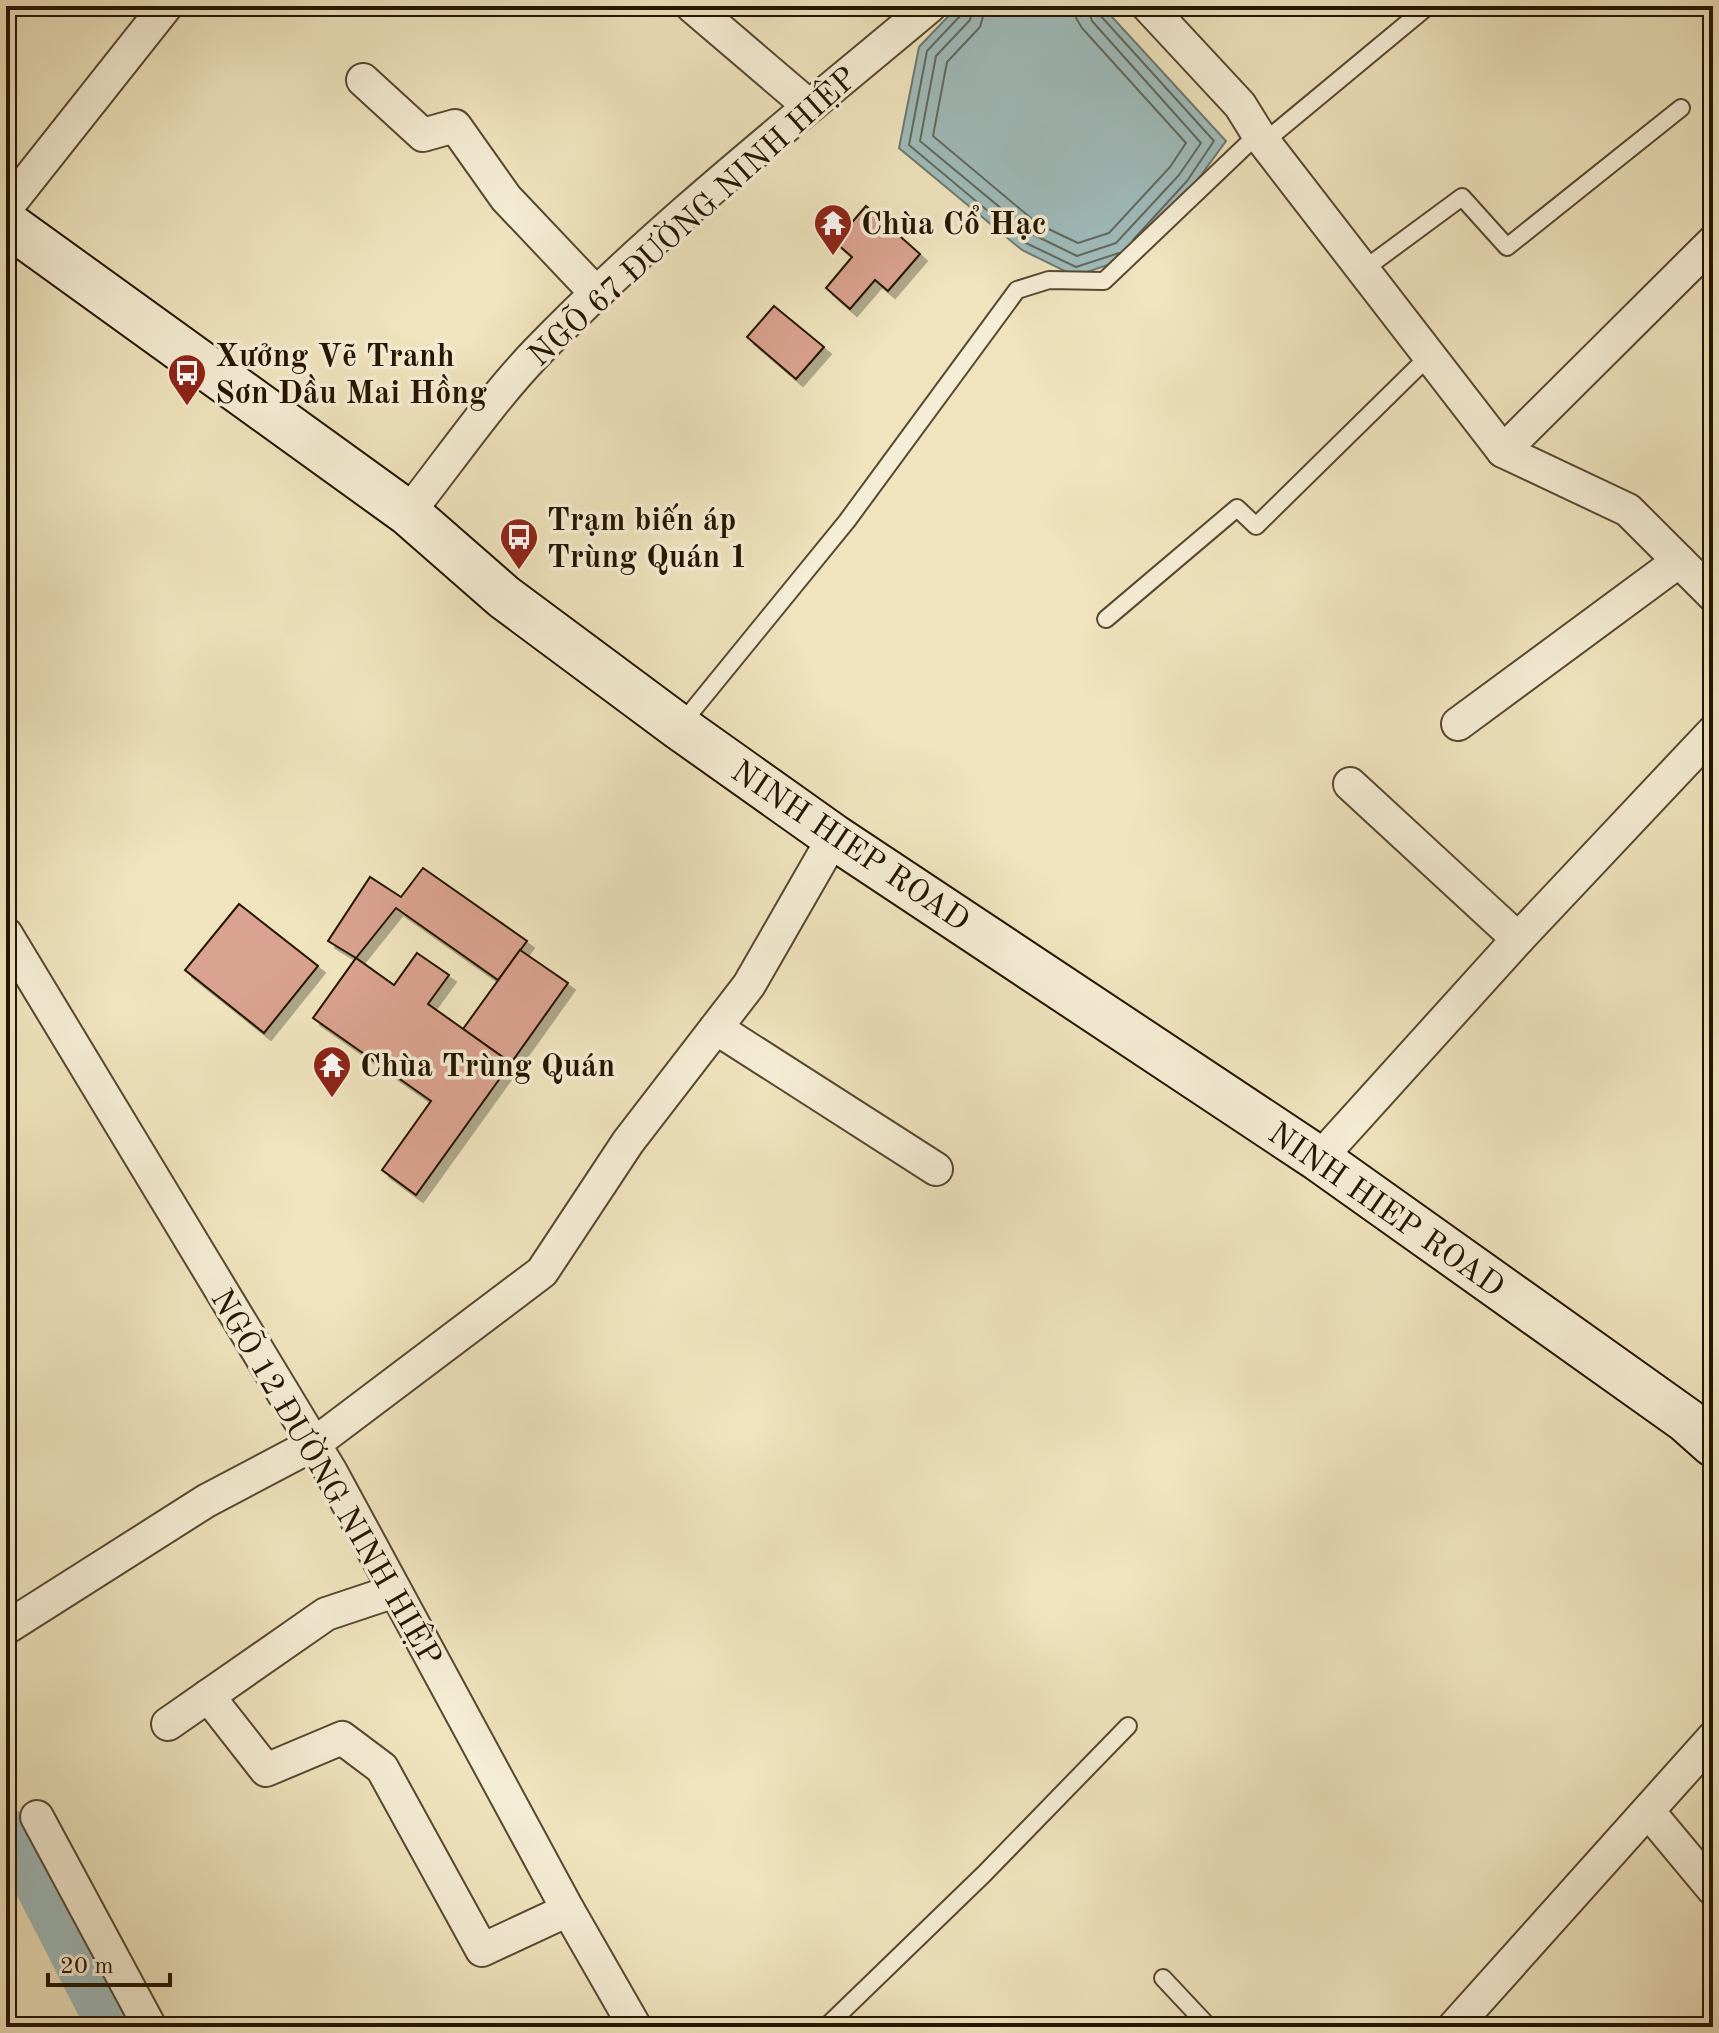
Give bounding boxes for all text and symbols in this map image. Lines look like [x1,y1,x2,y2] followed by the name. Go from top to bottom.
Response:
[520,58,864,374] street label: NGÕ 67 ĐƯỜNG NINH HIỆP
[812,202,854,257] temple icon: Chùa Cổ Hạc
[861,205,1047,242] place label: Chùa Cổ Hạc
[215,342,487,411] place label: Xưởng Vẽ Tranh Sơn Dầu Mai Hồng
[166,352,208,407] bus stop icon: Xưởng Vẽ Tranh Sơn Dầu Mai Hồng
[547,503,748,575] place label: Trạm biến áp Trùng Quán 1
[498,516,540,571] bus stop icon: Trạm biến áp Trùng Quán 1
[725,756,974,939] street label: NINH HIEP ROAD
[311,1044,353,1099] temple icon: Chùa Trùng Quán
[360,1052,615,1084] place label: Chùa Trùng Quán
[1262,1118,1509,1305] street label: NINH HIEP ROAD
[203,1282,451,1672] street label: NGÕ 12 ĐƯỜNG NINH HIỆP
[48,1937,170,1987] scale bar
[60,1955,114,1979] text: 20 m

